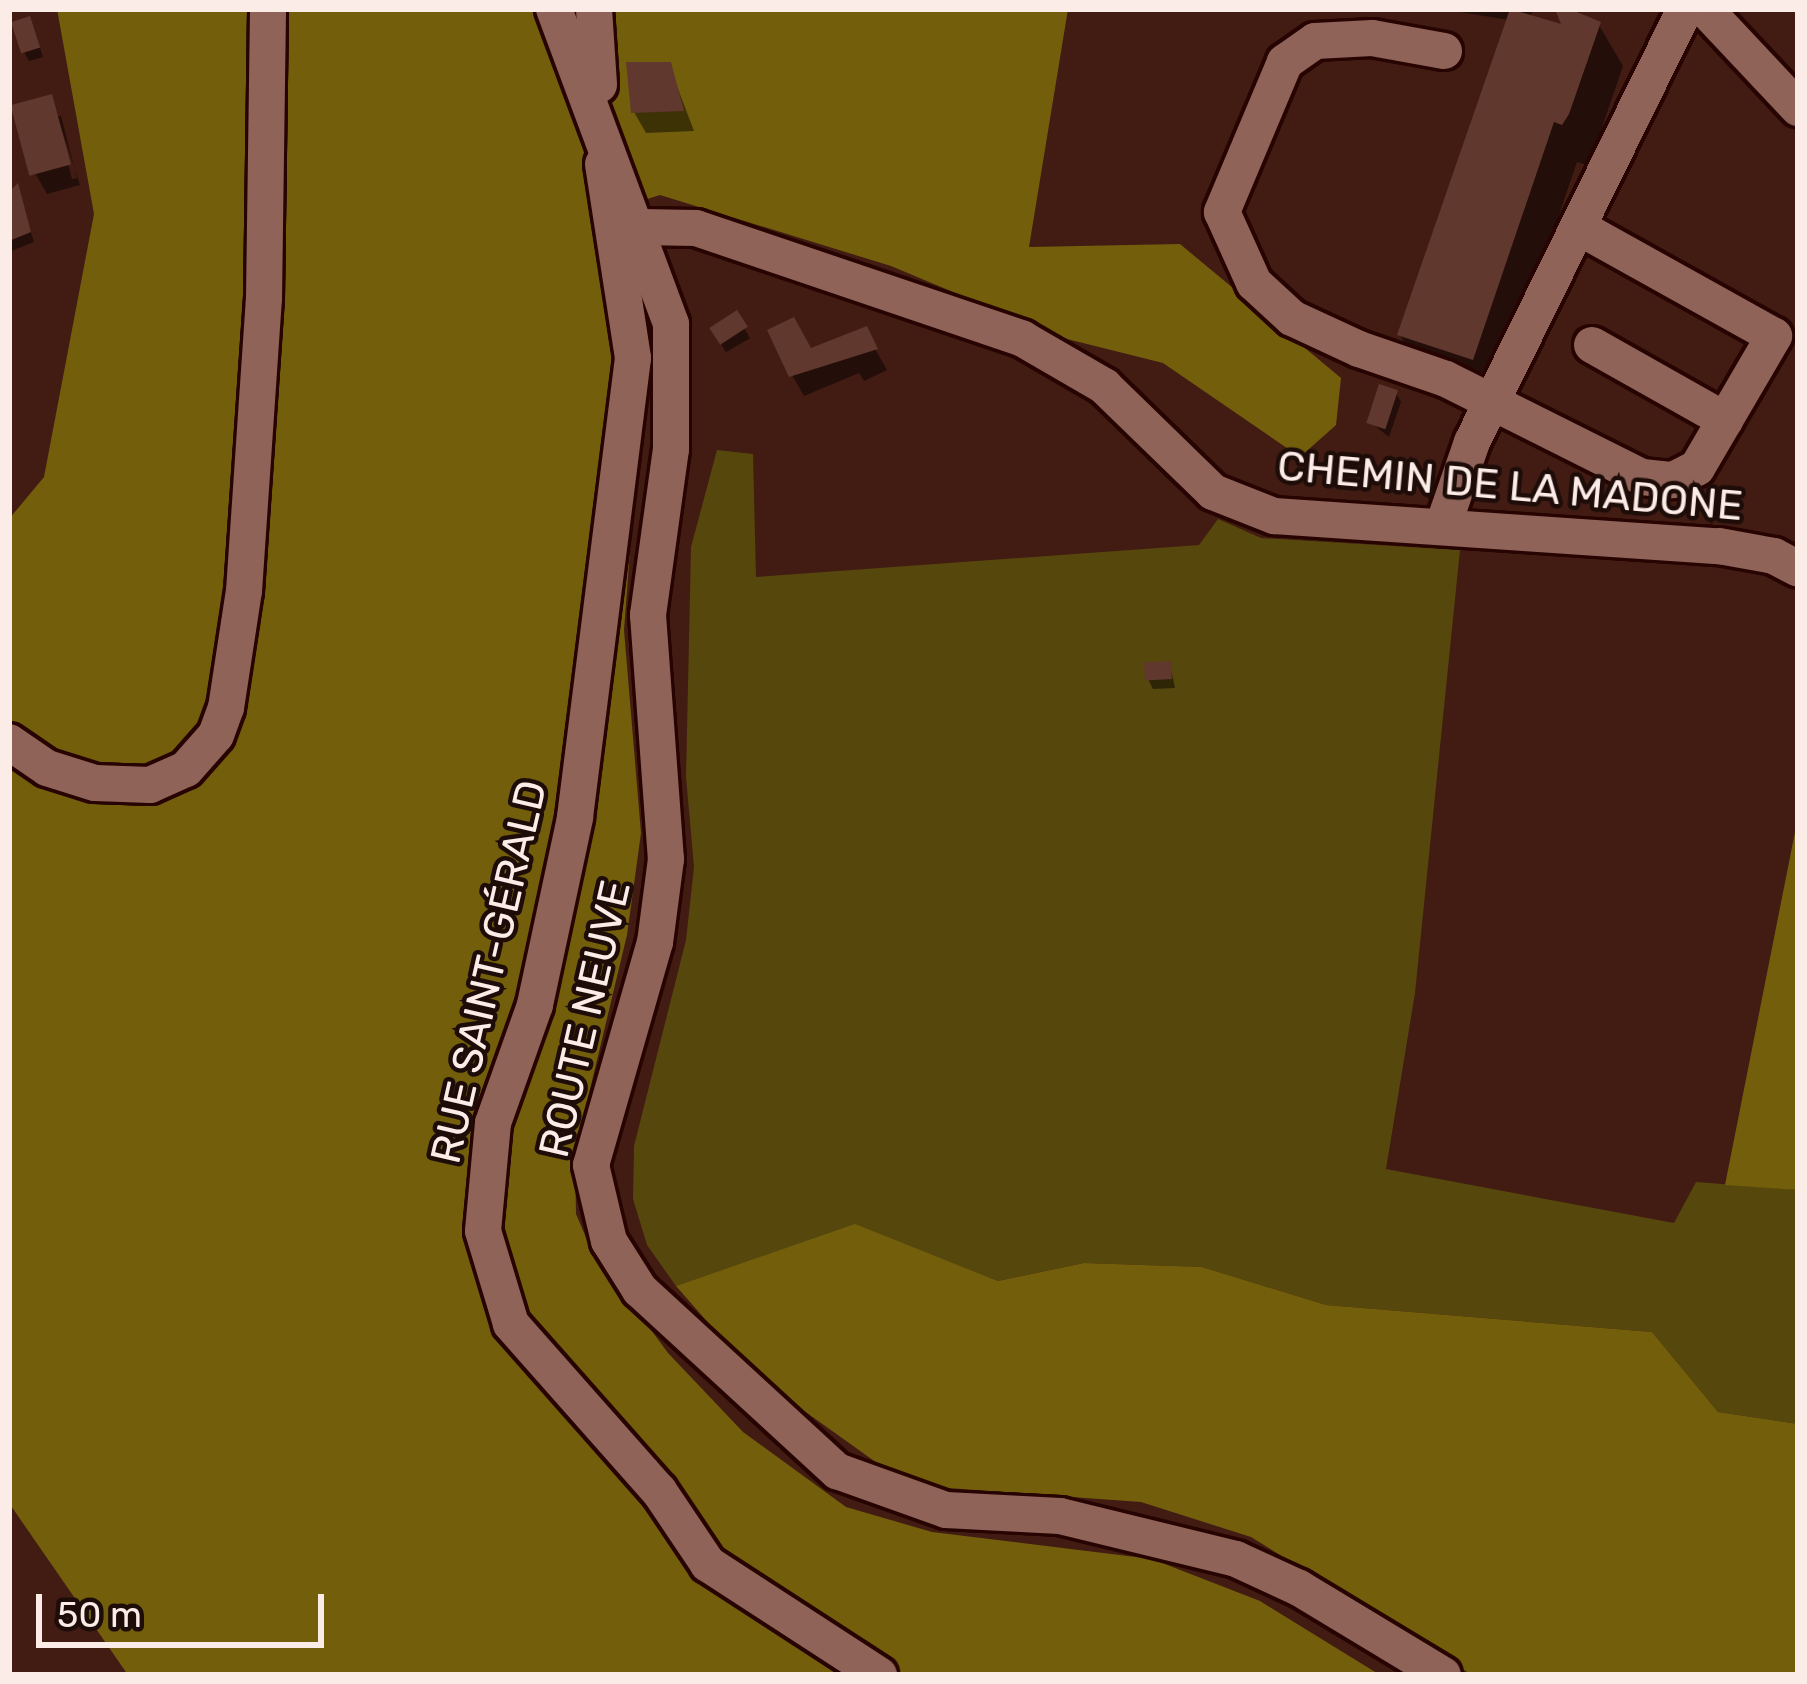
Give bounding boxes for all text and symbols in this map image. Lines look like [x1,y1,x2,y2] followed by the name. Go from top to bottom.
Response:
[1275,441,1745,531] street label: CHEMIN DE LA MADONE
[420,776,558,1168] street label: RUE SAINT-GÉRALD
[529,876,641,1162] street label: ROUTE NEUVE
[42,1570,330,1644] scale bar
[57,1593,142,1636] text: 50 m

